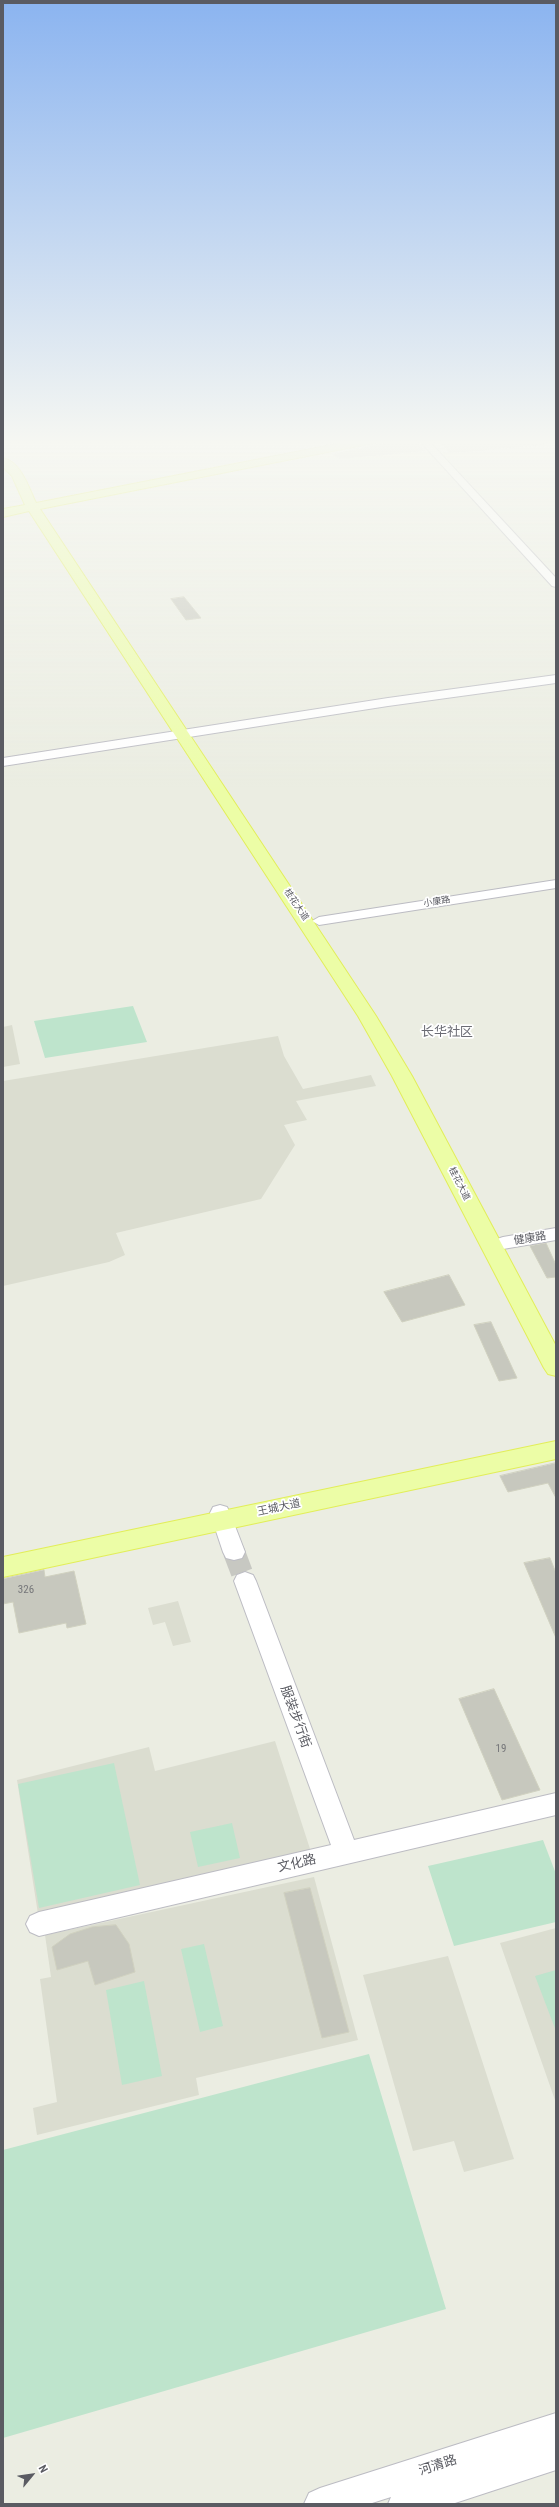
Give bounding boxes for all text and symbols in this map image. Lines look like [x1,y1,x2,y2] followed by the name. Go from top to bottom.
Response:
[281,887,311,923] street label: 桂花大道
[423,894,451,910] street label: 小康路
[421,1025,473,1041] district label: 长华社区
[446,1166,472,1202] street label: 桂花大道
[513,1230,547,1248] street label: 健康路
[256,1497,302,1519] street label: 王城大道
[18,1583,34,1597] house number: 326
[277,1684,313,1750] street label: 服装步行街
[496,1742,506,1756] house number: 19
[276,1852,318,1876] street label: 文化路
[417,2453,459,2479] street label: 河清路
[12,2455,52,2495] north arrow
[36,2463,50,2475] text: N

